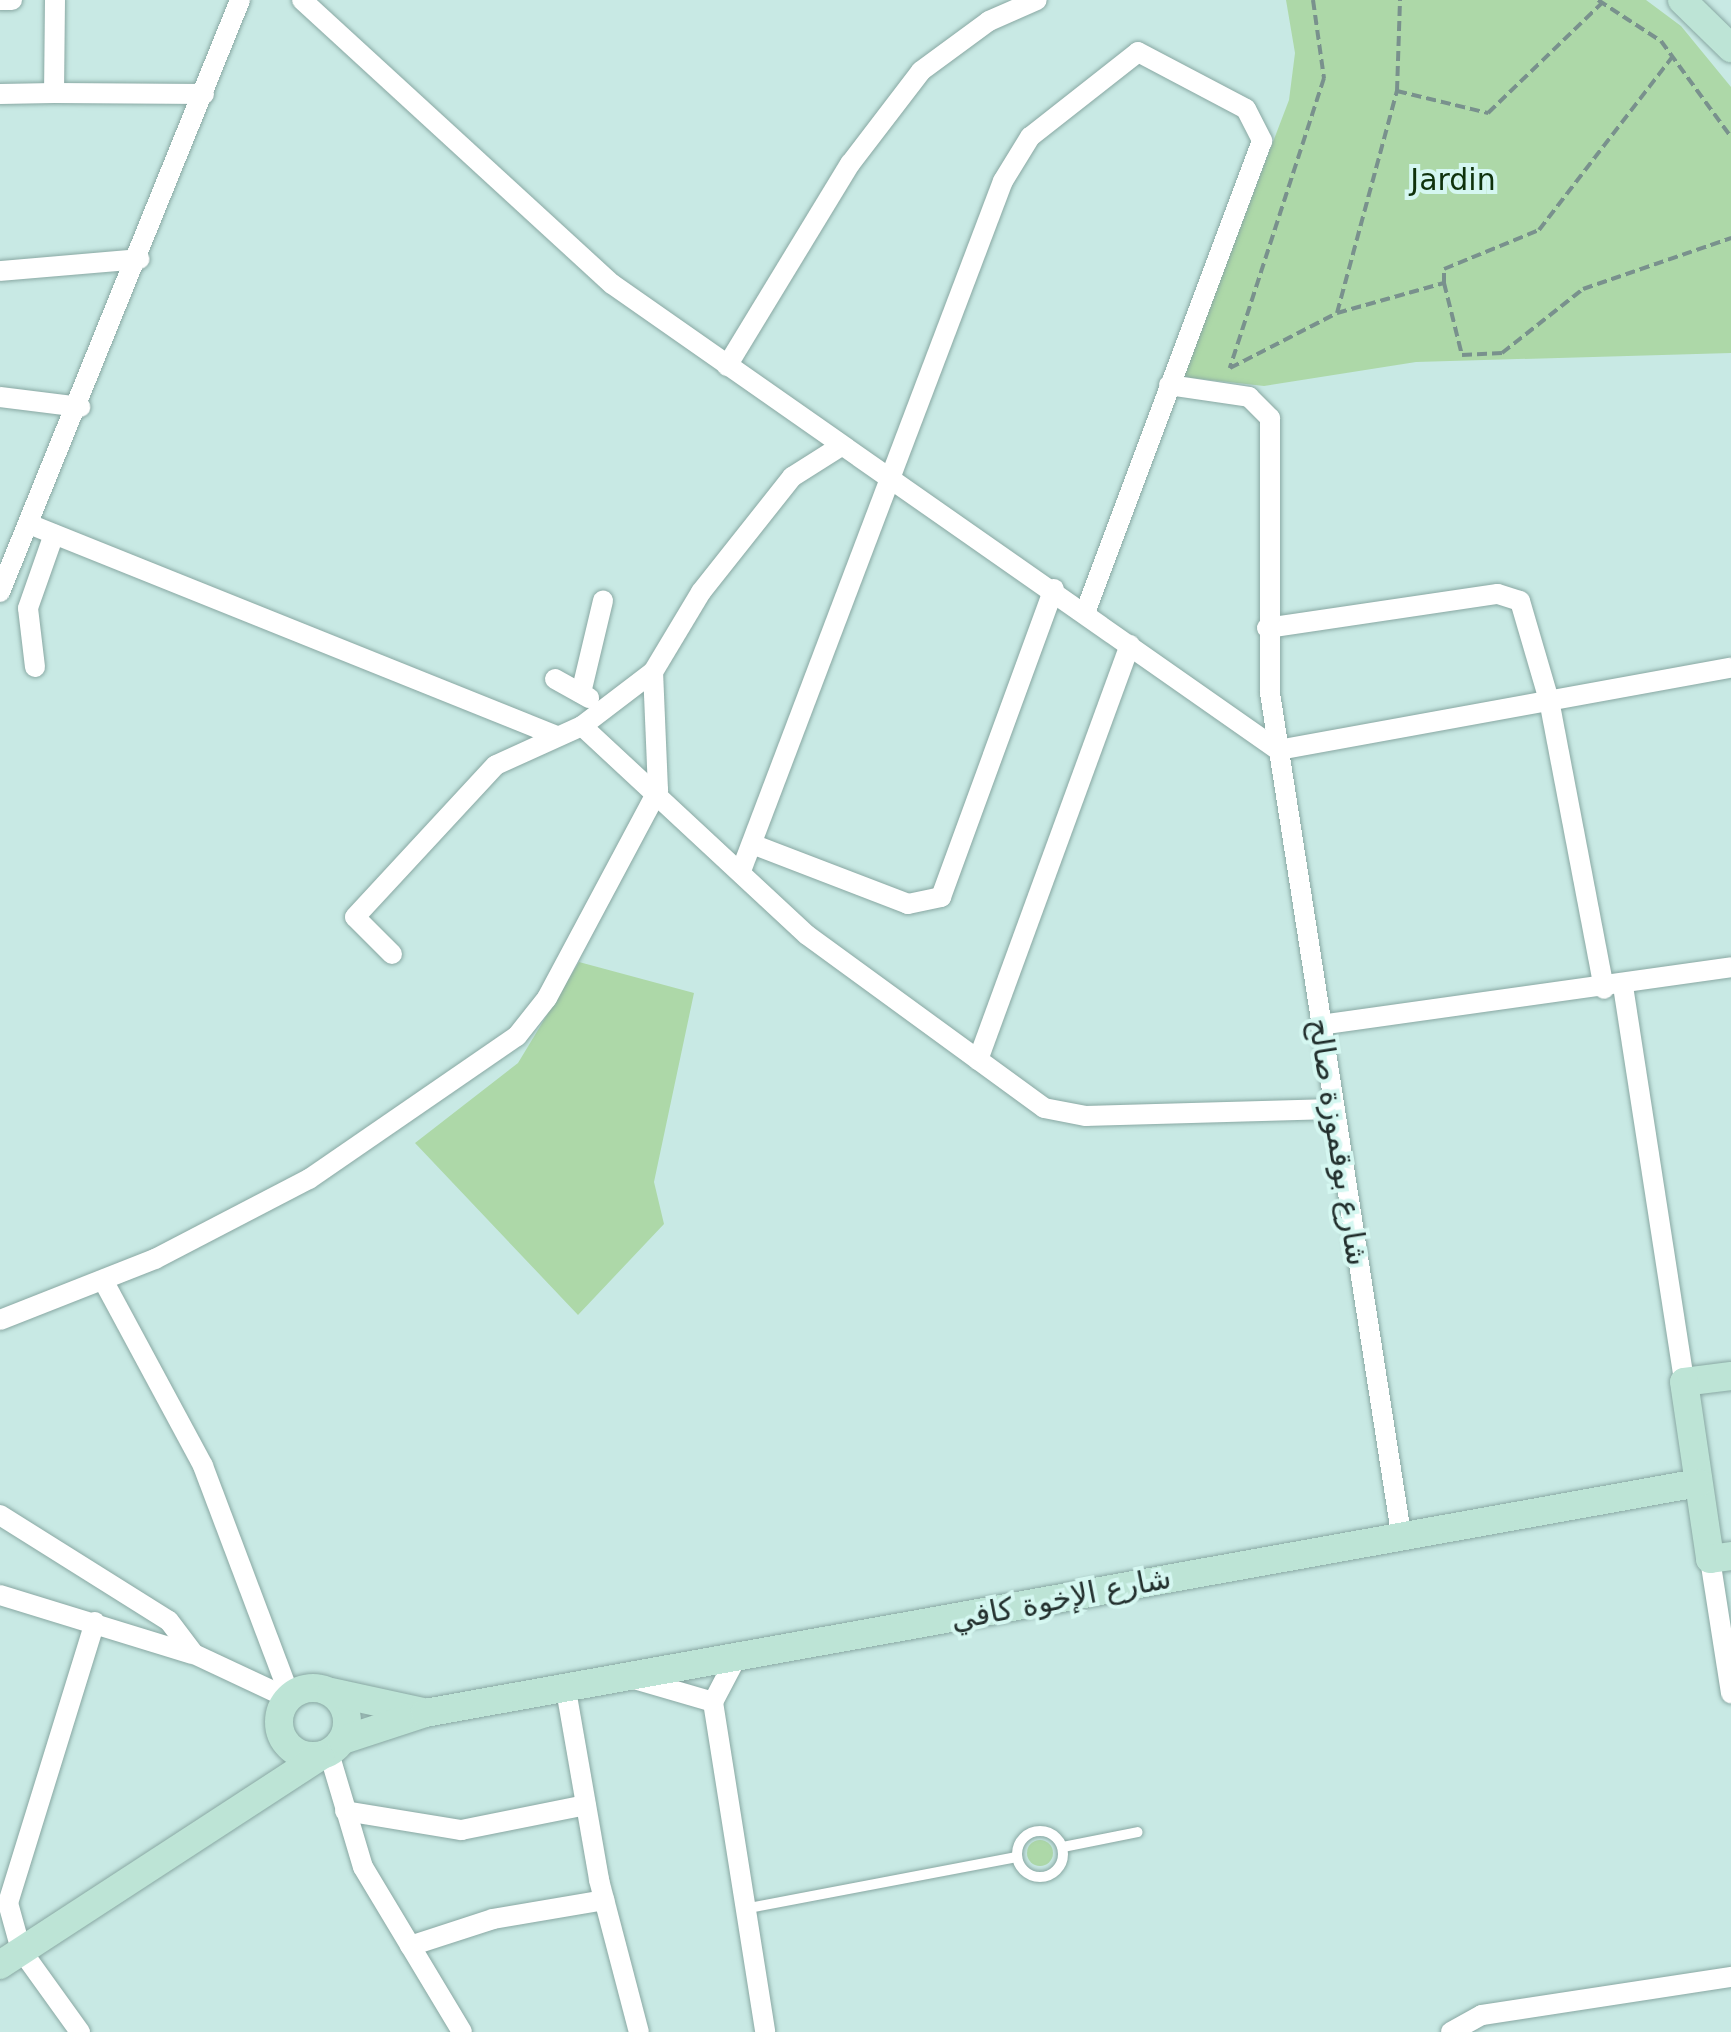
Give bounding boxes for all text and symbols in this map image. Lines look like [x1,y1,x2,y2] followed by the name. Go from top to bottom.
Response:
[1410,162,1496,198] park label: Jardin
[1301,1016,1375,1268] street label: شارع بوقموزة صالح
[948,1560,1174,1638] street label: شارع الإخوة كافي

